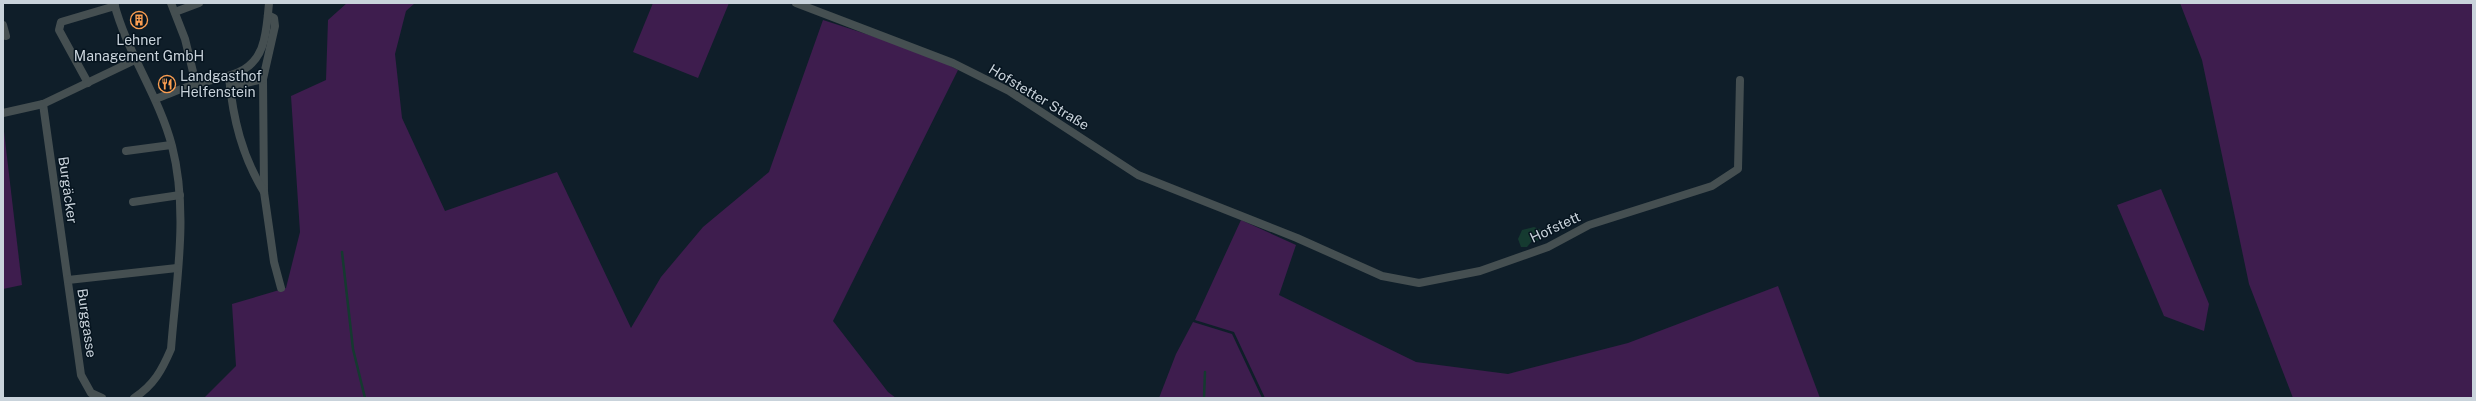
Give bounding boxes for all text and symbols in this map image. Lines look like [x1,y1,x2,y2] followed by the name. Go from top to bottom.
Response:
[129,10,149,30] building icon: Lehner Management GmbH
[74,32,204,64] place label: Lehner Management GmbH
[986,61,1092,133] street label: Hofstetter Straße
[180,68,262,100] place label: Landgasthof Helfenstein
[157,74,177,94] restaurant icon: Landgasthof Helfenstein
[55,155,81,225] street label: Burgäcker
[1527,208,1583,246] street label: Hofstett
[74,287,100,359] street label: Burggasse

